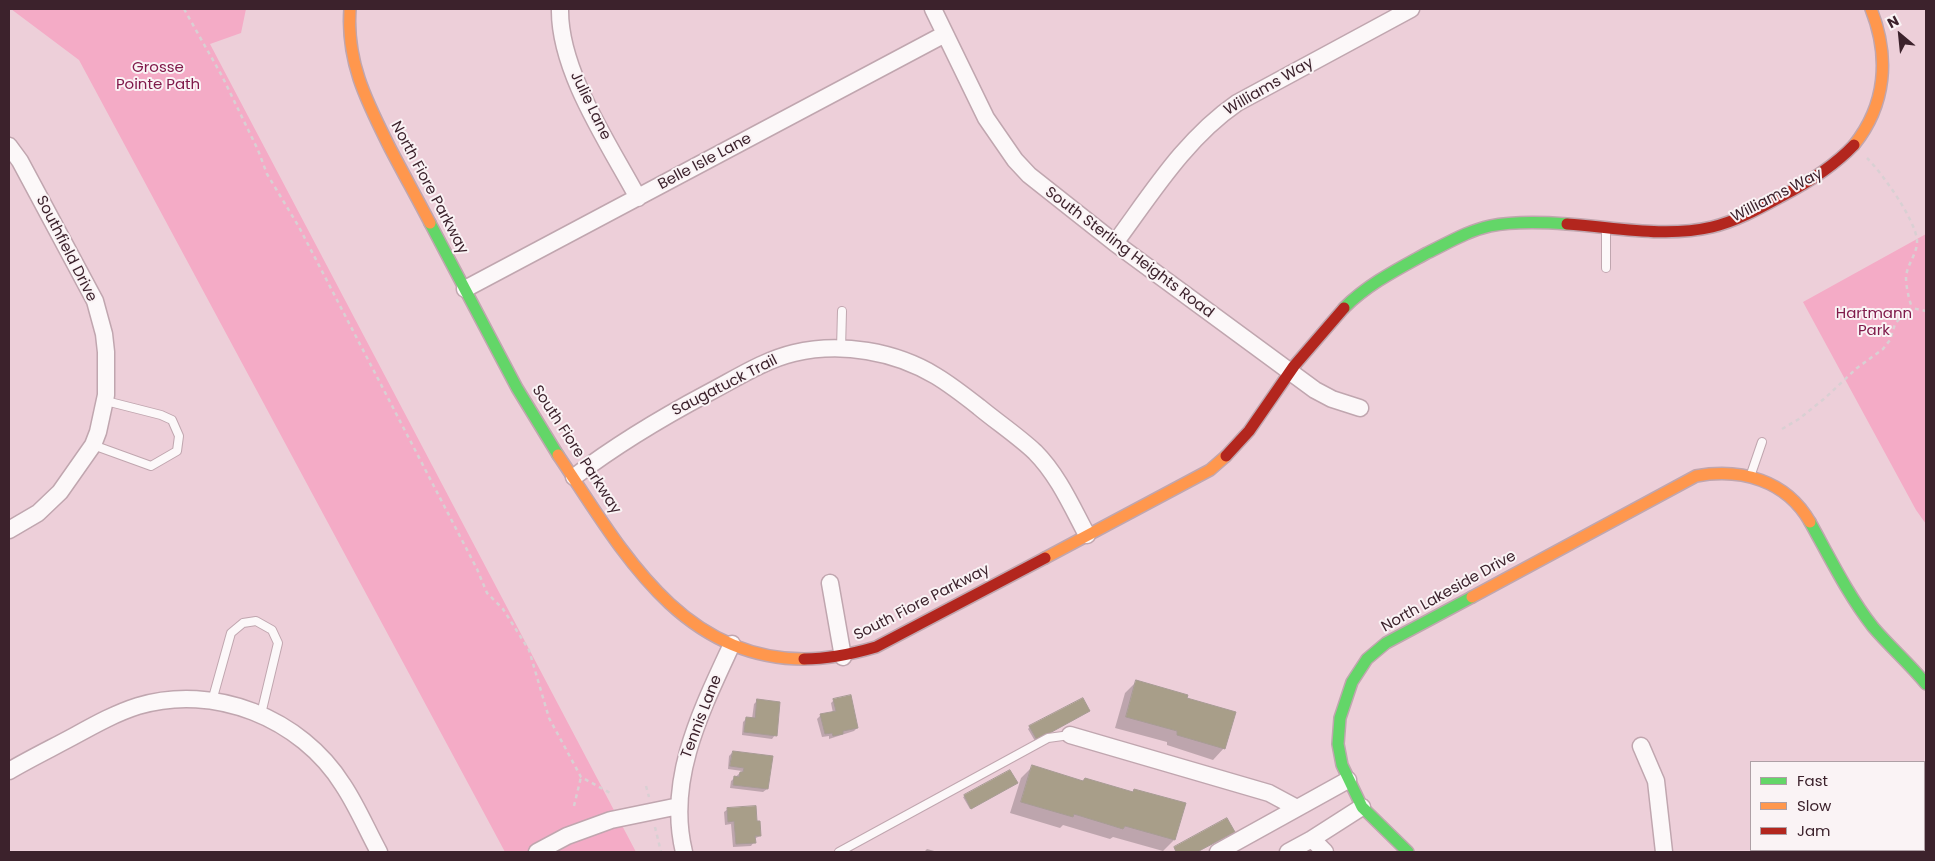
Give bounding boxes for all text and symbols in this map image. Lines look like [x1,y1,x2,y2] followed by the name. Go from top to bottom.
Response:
[1875,10,1925,60] north arrow
[1884,10,1902,33] text: N
[1221,54,1317,120] street label: Williams Way
[116,59,200,94] park label: Grosse Pointe Path
[566,69,614,143] street label: Julie Lane
[386,119,472,257] street label: North Fiore Parkway
[655,130,755,194] street label: Belle Isle Lane
[1728,165,1826,227] street label: Williams Way
[1041,184,1217,322] street label: South Sterling Heights Road
[32,193,100,305] street label: Southfield Drive
[1836,305,1912,340] park label: Hartmann Park
[669,352,781,420] street label: Saugatuck Trail
[528,382,624,518] street label: South Fiore Parkway
[1379,548,1519,636] street label: North Lakeside Drive
[851,561,993,645] street label: South Fiore Parkway
[678,673,726,761] street label: Tennis Lane
[1750,761,1925,851] legend
[1797,770,1828,791] text: Fast
[1797,795,1831,816] text: Slow
[1797,820,1831,841] text: Jam

